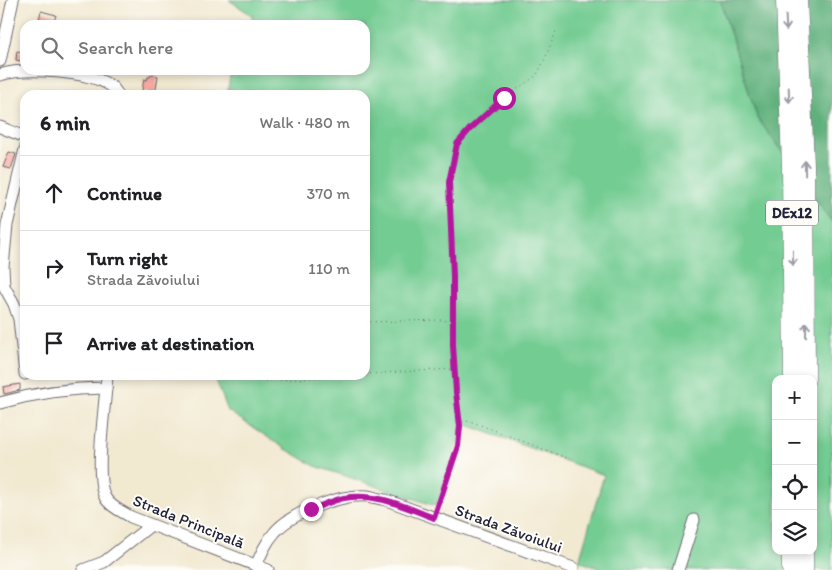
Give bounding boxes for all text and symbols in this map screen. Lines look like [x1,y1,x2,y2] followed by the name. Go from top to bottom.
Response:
[782,15,791,31] one-way arrow
[20,20,370,75] search box
[38,34,66,62] icon: search
[78,36,173,59] text: Search here
[784,86,794,103] one-way arrow
[493,87,516,110] route start
[40,110,90,135] text: 6 min
[260,113,350,132] text: Walk · 480 m
[800,160,810,176] one-way arrow
[40,179,68,207] icon: ahead
[87,182,162,205] text: Continue
[306,184,350,203] text: 370 m
[766,200,818,226] road number: DEx12
[87,247,168,270] text: Turn right
[788,249,798,265] one-way arrow
[40,254,68,282] icon: right
[308,259,350,278] text: 110 m
[87,270,200,289] text: Strada Zăvoiului
[801,322,811,338] one-way arrow
[40,329,68,357] icon: arrive
[87,332,254,355] text: Arrive at destination
[772,375,817,555] map controls
[772,375,817,420] button: +
[772,420,817,465] button: −
[772,465,817,510] button: locate
[130,490,248,553] street label: Strada Principală
[300,498,323,521] route end
[453,500,565,557] street label: Strada Zăvoiului
[772,510,817,555] button: layers

